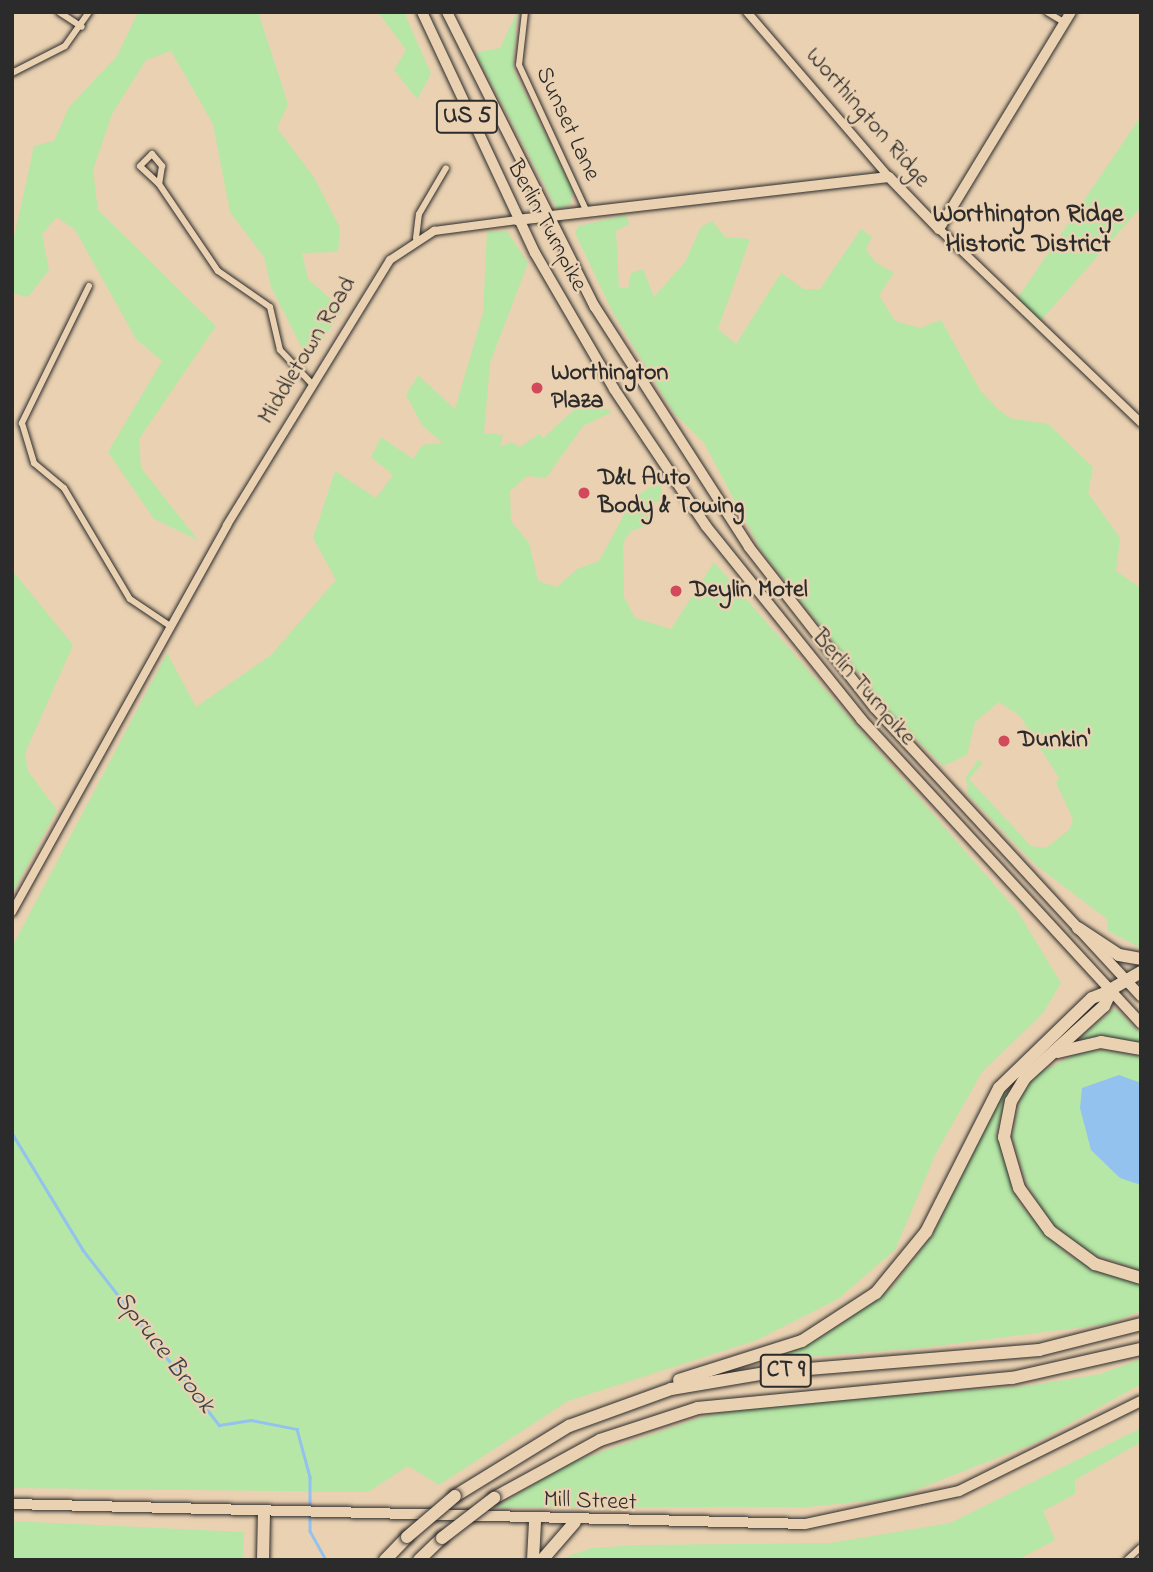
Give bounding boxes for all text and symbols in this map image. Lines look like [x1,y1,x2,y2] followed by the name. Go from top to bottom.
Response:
[798,42,936,194] street label: Worthington Ridge
[528,62,606,186] street label: Sunset Lane
[435,98,498,136] road number: US 5
[499,155,593,297] street label: Berlin Turnpike
[933,200,1123,262] district label: Worthington Ridge Historic District
[253,272,363,430] street label: Middletown Road
[551,360,668,416] place label: Worthington Plaza
[529,380,545,396] marker: Worthington Plaza
[598,465,744,521] place label: D&L Auto Body & Towing
[576,485,592,501] marker: D&L Auto Body & Towing
[690,577,808,605] place label: Deylin Motel
[668,583,684,599] marker: Deylin Motel
[805,624,921,752] street label: Berlin Turnpike
[1018,727,1090,755] place label: Dunkin'
[996,733,1012,749] marker: Dunkin'
[106,1286,220,1420] water label: Spruce Brook
[760,1352,812,1390] road number: CT 9
[543,1486,637,1518] street label: Mill Street

